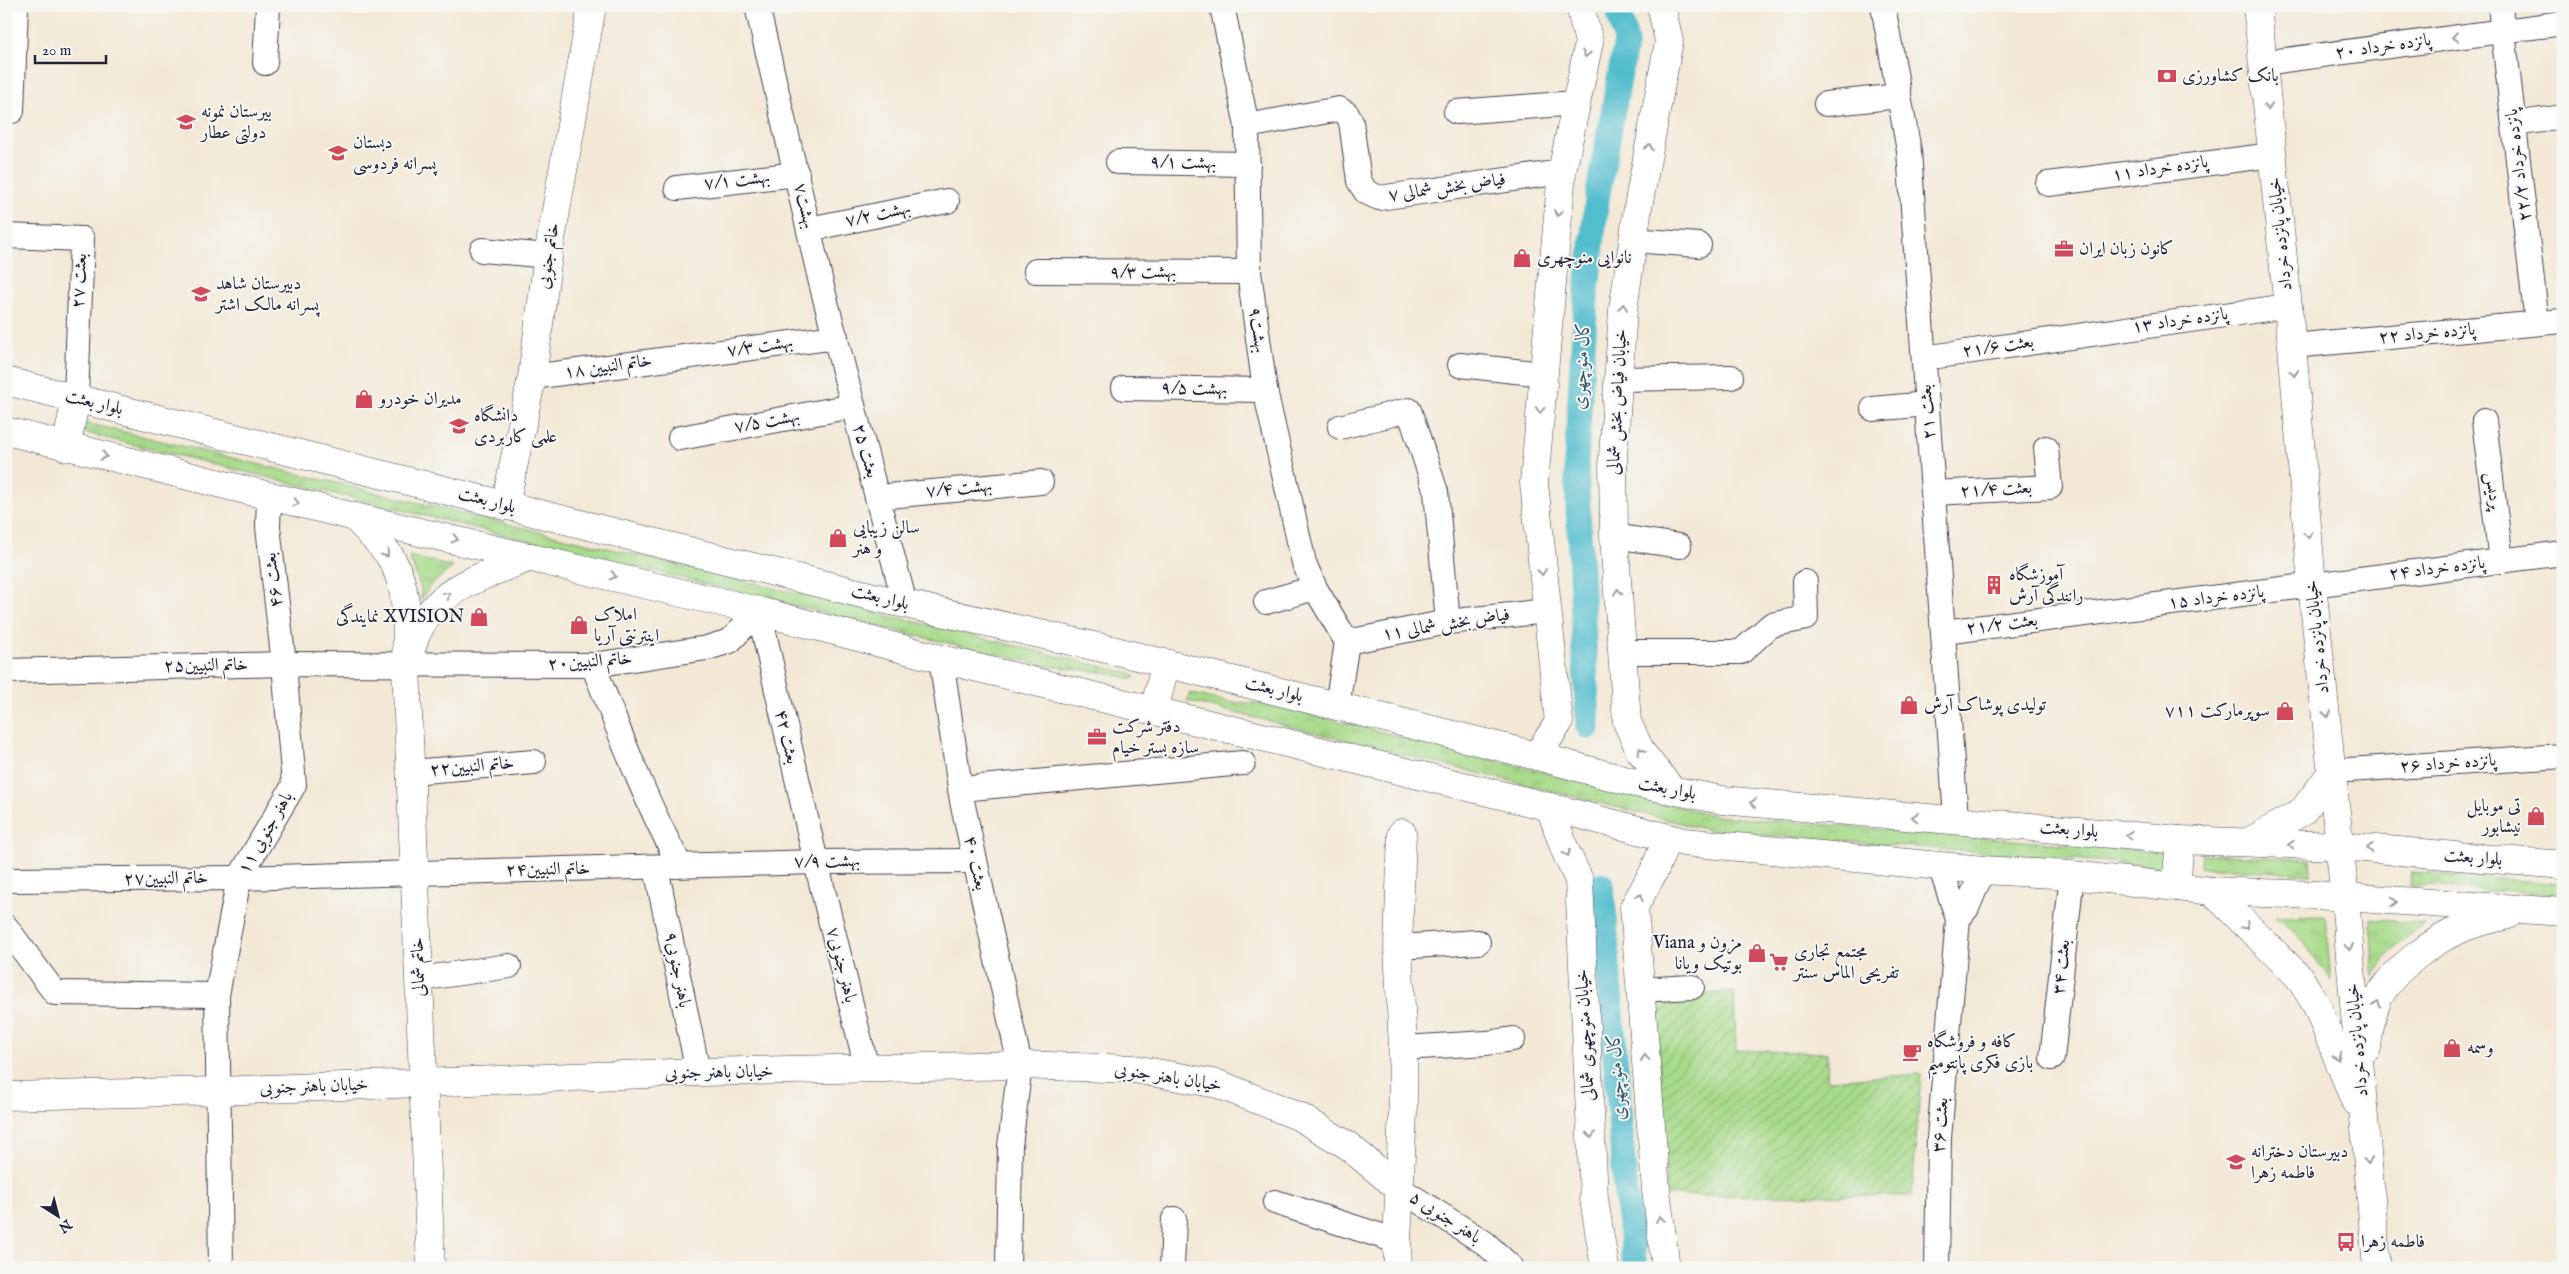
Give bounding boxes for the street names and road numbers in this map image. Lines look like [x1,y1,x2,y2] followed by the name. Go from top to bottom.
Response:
[2333,29,2434,65] street label: پانزده خرداد ۲۰
[2500,106,2537,223] street label: پانزده خرداد ۲۲/۲
[1149,151,1217,175] street label: بهشت ۹/۱
[2110,151,2211,187] street label: پانزده خرداد ۱۱
[703,166,771,196] street label: بهشت ۷/۱
[1387,168,1507,208] street label: فیاض بخش شمالی ۷
[2264,176,2298,292] street label: خیابان پانزده خرداد
[788,181,820,231] street label: بهشت۷
[843,197,913,233] street label: بهشت ۷/۲
[532,221,569,291] street label: خاتم جنوبی
[67,253,93,309] street label: بعثت ۲۷
[1110,261,1176,284] street label: بهشت ۹/۳
[2130,303,2231,339] street label: پانزده خرداد ۱۳
[1242,306,1272,354] street label: بهشت۹
[2378,318,2478,350] street label: پانزده خرداد ۲۲
[1603,328,1633,476] street label: خیابان فیاض بخش شمالی
[725,331,795,363] street label: بهشت ۷/۳
[1961,331,2035,363] street label: بعثت ۲۱/۶
[563,349,654,388] street label: خاتم النبیین ۱۸
[1160,377,1228,401] street label: بهشت ۹/۵
[1915,384,1941,440] street label: بعثت ۲۱
[63,385,125,421] street label: بلوار بعثت
[732,405,802,439] street label: بهشت ۷/۵
[847,421,883,481] street label: بعثت ۲۵
[2479,471,2507,513] street label: پردیس
[925,475,993,503] street label: بهشت ۷/۴
[1959,477,2033,503] street label: بعثت ۲۱/۴
[456,482,518,520] street label: بلوار بعثت
[259,551,289,609] street label: بعثت ۴۶
[2388,551,2488,586] street label: پانزده خرداد ۲۴
[2301,579,2335,695] street label: خیابان پانزده خرداد
[849,580,911,616] street label: بلوار بعثت
[2167,580,2267,615] street label: پانزده خرداد ۱۵
[1380,604,1512,646] street label: فیاض بخش شمالی ۱۱
[1965,609,2039,641] street label: بعثت ۲۱/۲
[547,648,633,679] street label: خاتم النبیین۲۰
[163,654,249,681] street label: خاتم النبیین۲۵
[1243,672,1305,708] street label: بلوار بعثت
[769,707,803,767] street label: بعثت ۴۲
[2399,749,2499,779] street label: پانزده خرداد ۲۶
[429,752,515,785] street label: خاتم النبیین۲۲
[1636,772,1698,806] street label: بلوار بعثت
[233,788,299,878] street label: باهنر جنوبی ۱۱
[2039,816,2099,844] street label: بلوار بعثت
[958,834,992,892] street label: بعثت ۴۰
[2443,844,2503,872] street label: بلوار بعثت
[793,850,861,874] street label: بهشت ۷/۹
[505,858,591,885] street label: خاتم النبیین۲۴
[123,867,209,894] street label: خاتم النبیین۲۷
[821,925,861,1005] street label: باهنر جنوبی۷
[658,930,696,1010] street label: باهنر جنوبی۹
[406,937,435,997] street label: خاتم شمالی
[2048,938,2076,996] street label: بعثت ۳۴
[1571,969,1601,1101] street label: خیابان منوچهری شمالی
[2342,982,2374,1098] street label: خیابان پانزده خرداد
[1113,1058,1223,1098] street label: خیابان باهنر جنوبی
[664,1061,774,1085] street label: خیابان باهنر جنوبی
[259,1074,369,1100] street label: خیابان باهنر جنوبی
[1928,1097,1954,1153] street label: بعثت ۳۶
[1405,1186,1485,1250] street label: باهنر جنوبی ۵

